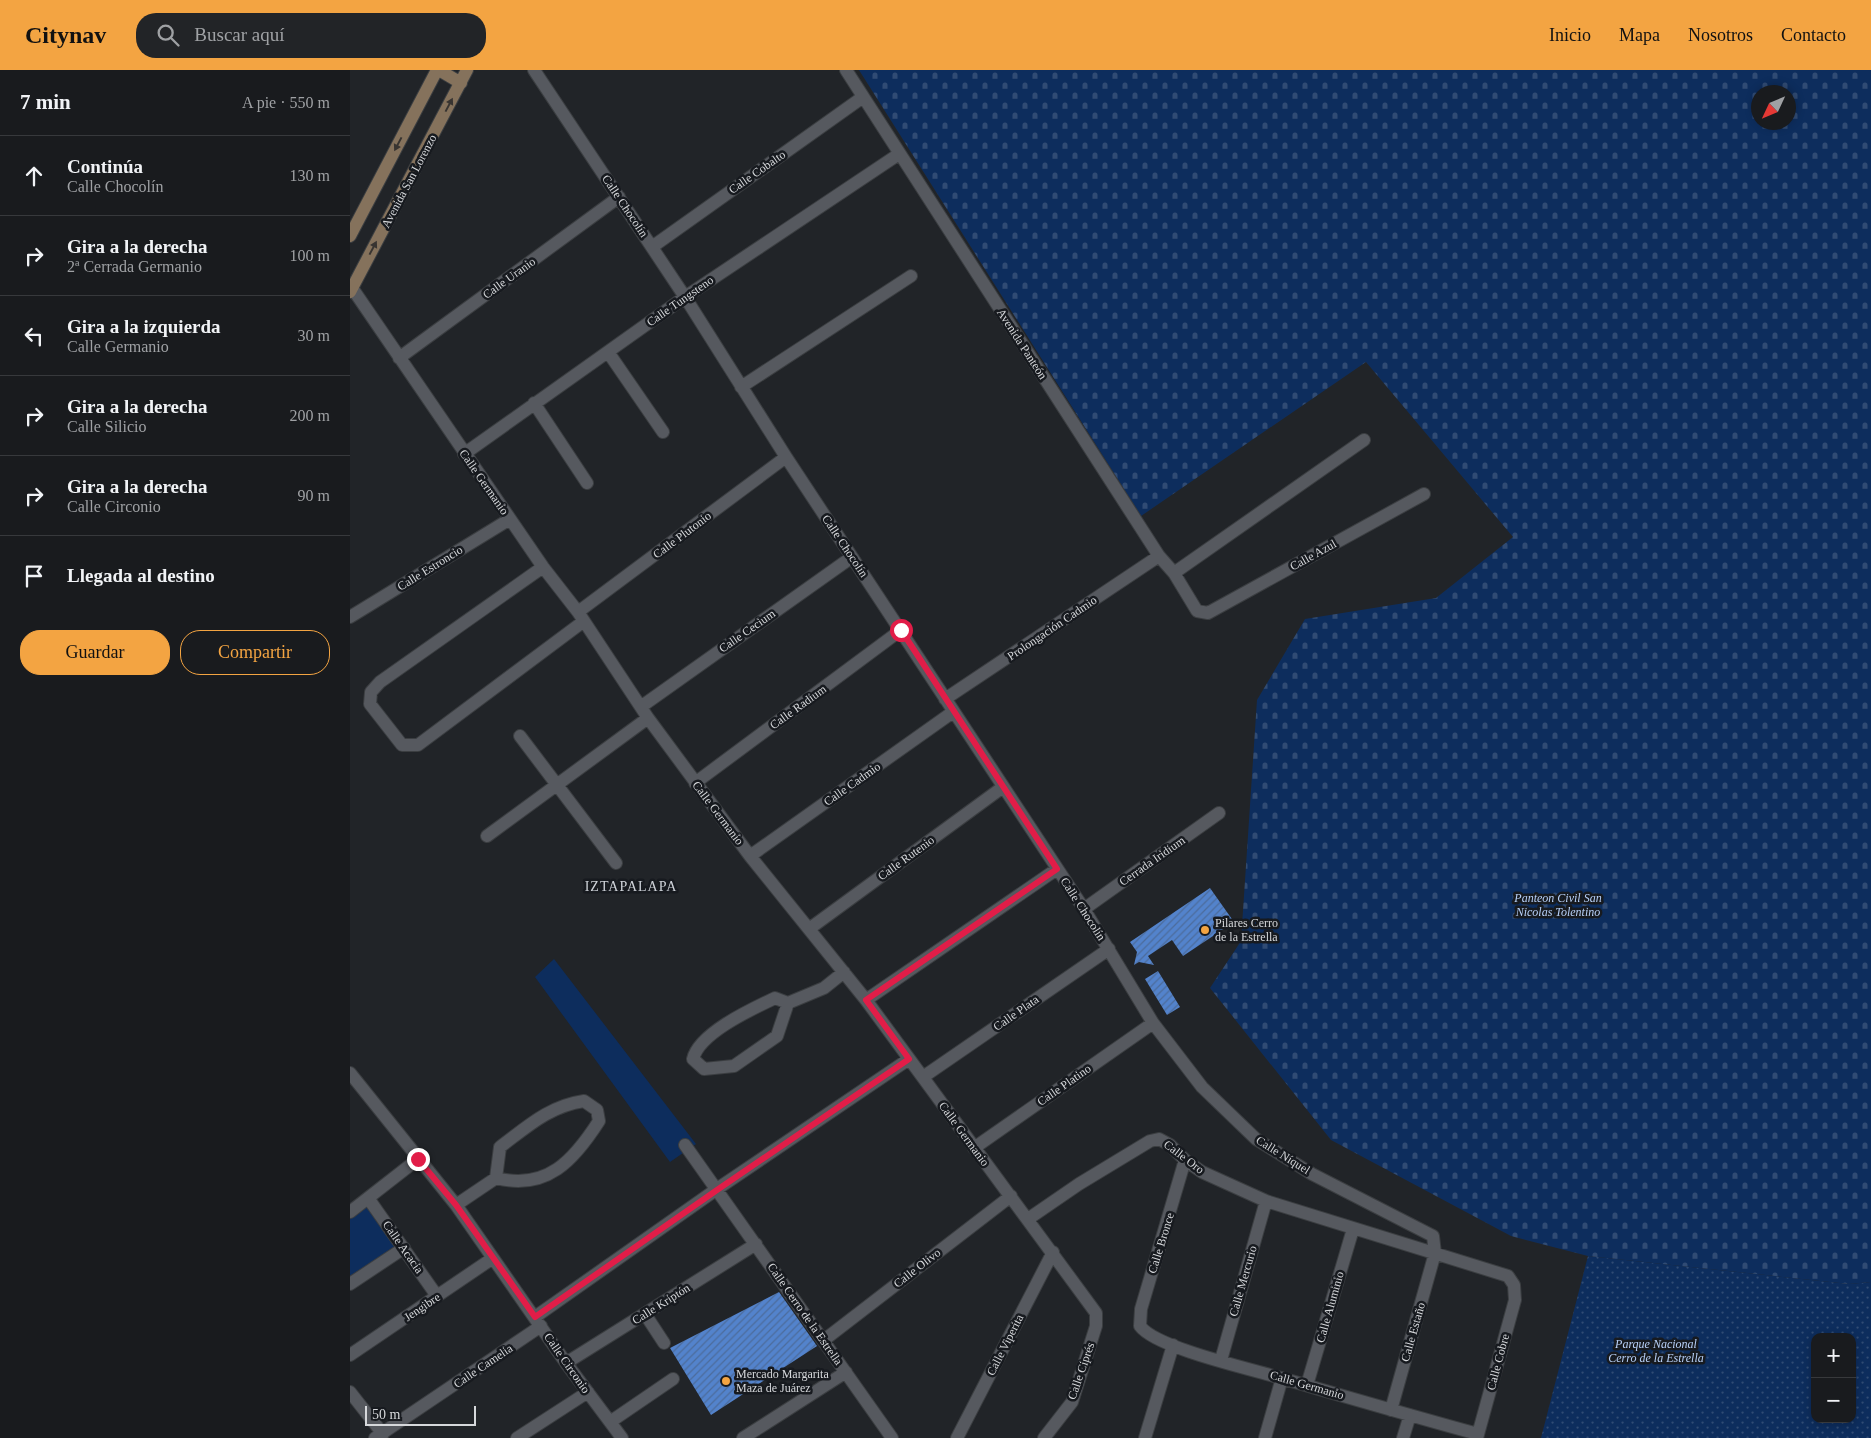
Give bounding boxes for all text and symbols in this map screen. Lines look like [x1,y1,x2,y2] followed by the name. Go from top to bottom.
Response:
[136,13,486,58] search box
[154,21,182,49] icon: search
[25,22,106,48] text: Citynav
[194,24,285,45] text: Buscar aquí
[1549,25,1591,45] text: Inicio
[1619,25,1660,45] text: Mapa
[1688,25,1753,45] text: Nosotros
[1781,25,1846,45] text: Contacto
[1751,85,1796,130] north arrow
[20,90,71,114] text: 7 min
[242,94,330,111] text: A pie · 550 m
[445,98,453,112] one-way arrow
[378,132,440,230] street label: Avenida San Lorenzo
[394,137,402,151] one-way arrow
[726,147,788,197] street label: Calle Cobalto
[67,156,143,177] text: Continúa
[20,162,48,190] icon: ahead
[290,167,330,184] text: 130 m
[599,172,651,240] street label: Calle Chocolín
[67,178,163,195] text: Calle Chocolín
[67,236,208,257] text: Gira a la derecha
[369,241,377,256] one-way arrow
[20,242,48,270] icon: right
[290,247,330,264] text: 100 m
[480,254,538,302] street label: Calle Uranio
[67,258,202,275] text: 2ª Cerrada Germanio
[644,273,716,329] street label: Calle Tungsteno
[994,306,1050,382] street label: Avenida Panteón
[67,316,221,337] text: Gira a la izquierda
[20,322,48,350] icon: left
[298,327,330,344] text: 30 m
[67,338,169,355] text: Calle Germanio
[67,396,208,417] text: Gira a la derecha
[20,402,48,430] icon: right
[290,407,330,424] text: 200 m
[67,418,147,435] text: Calle Silicio
[456,447,512,517] street label: Calle Germanio
[67,476,208,497] text: Gira a la derecha
[20,482,48,510] icon: right
[298,487,330,504] text: 90 m
[67,498,161,515] text: Calle Circonio
[650,509,714,561] street label: Calle Plutonio
[819,512,871,580] street label: Calle Chocolín
[1287,536,1339,573] street label: Calle Azul
[395,542,465,594] street label: Calle Estroncio
[20,562,48,590] icon: arrive
[67,565,215,586] text: Llegada al destino
[1005,593,1099,663] street label: Prolongación Cadmio
[716,606,778,656] street label: Calle Cecium
[890,619,913,642] route start
[20,630,170,675] button: Guardar
[180,630,330,675] button: Compartir
[767,681,829,732] street label: Calle Radium
[821,759,883,809] street label: Calle Cadmio
[689,778,747,848] street label: Calle Germanio
[875,833,937,883] street label: Calle Rutenio
[1116,833,1188,889] street label: Cerrada Iridium
[1057,875,1109,943] street label: Calle Chocolín
[585,879,677,894] district label: IZTAPALAPA
[1513,891,1602,919] park label: Panteon Civil San Nicolas Tolentino
[1215,916,1278,944] place label: Pilares Cerro de la Estrella
[1199,924,1211,936] marker: Pilares Cerro de la Estrella
[991,992,1042,1034] street label: Calle Plata
[1034,1061,1094,1109] street label: Calle Platino
[936,1099,992,1169] street label: Calle Germanio
[1253,1133,1313,1177] street label: Calle Níquel
[1161,1137,1207,1177] street label: Calle Oro
[407,1148,430,1171] route end
[1145,1211,1177,1275] street label: Calle Bronce
[380,1218,427,1277] street label: Calle Acacia
[1226,1244,1260,1318] street label: Calle Mercurio
[891,1245,943,1291] street label: Calle Olivo
[764,1260,846,1368] street label: Calle Cerro de la Estrella
[1313,1270,1347,1344] street label: Calle Aluminio
[629,1281,693,1327] street label: Calle Kriptón
[401,1290,443,1324] street label: Jengibre
[1398,1301,1428,1363] street label: Calle Estaño
[984,1312,1027,1378] street label: Calle Viperita
[541,1330,593,1396] street label: Calle Circonio
[1484,1332,1512,1392] street label: Calle Cobre
[1811,1333,1856,1423] map controls
[1811,1333,1856,1378] button: +
[1608,1337,1704,1365] park label: Parque Nacional Cerro de la Estrella
[1065,1340,1097,1401] street label: Calle Ciprés
[451,1341,516,1391] street label: Calle Camelia
[736,1367,829,1395] place label: Mercado Margarita Maza de Juárez
[1268,1368,1346,1402] street label: Calle Germanio
[720,1375,732,1387] marker: Mercado Margarita Maza de Juárez
[1811,1378,1856,1423] button: −
[365,1403,476,1426] scale bar
[372,1407,400,1422] text: 50 m

